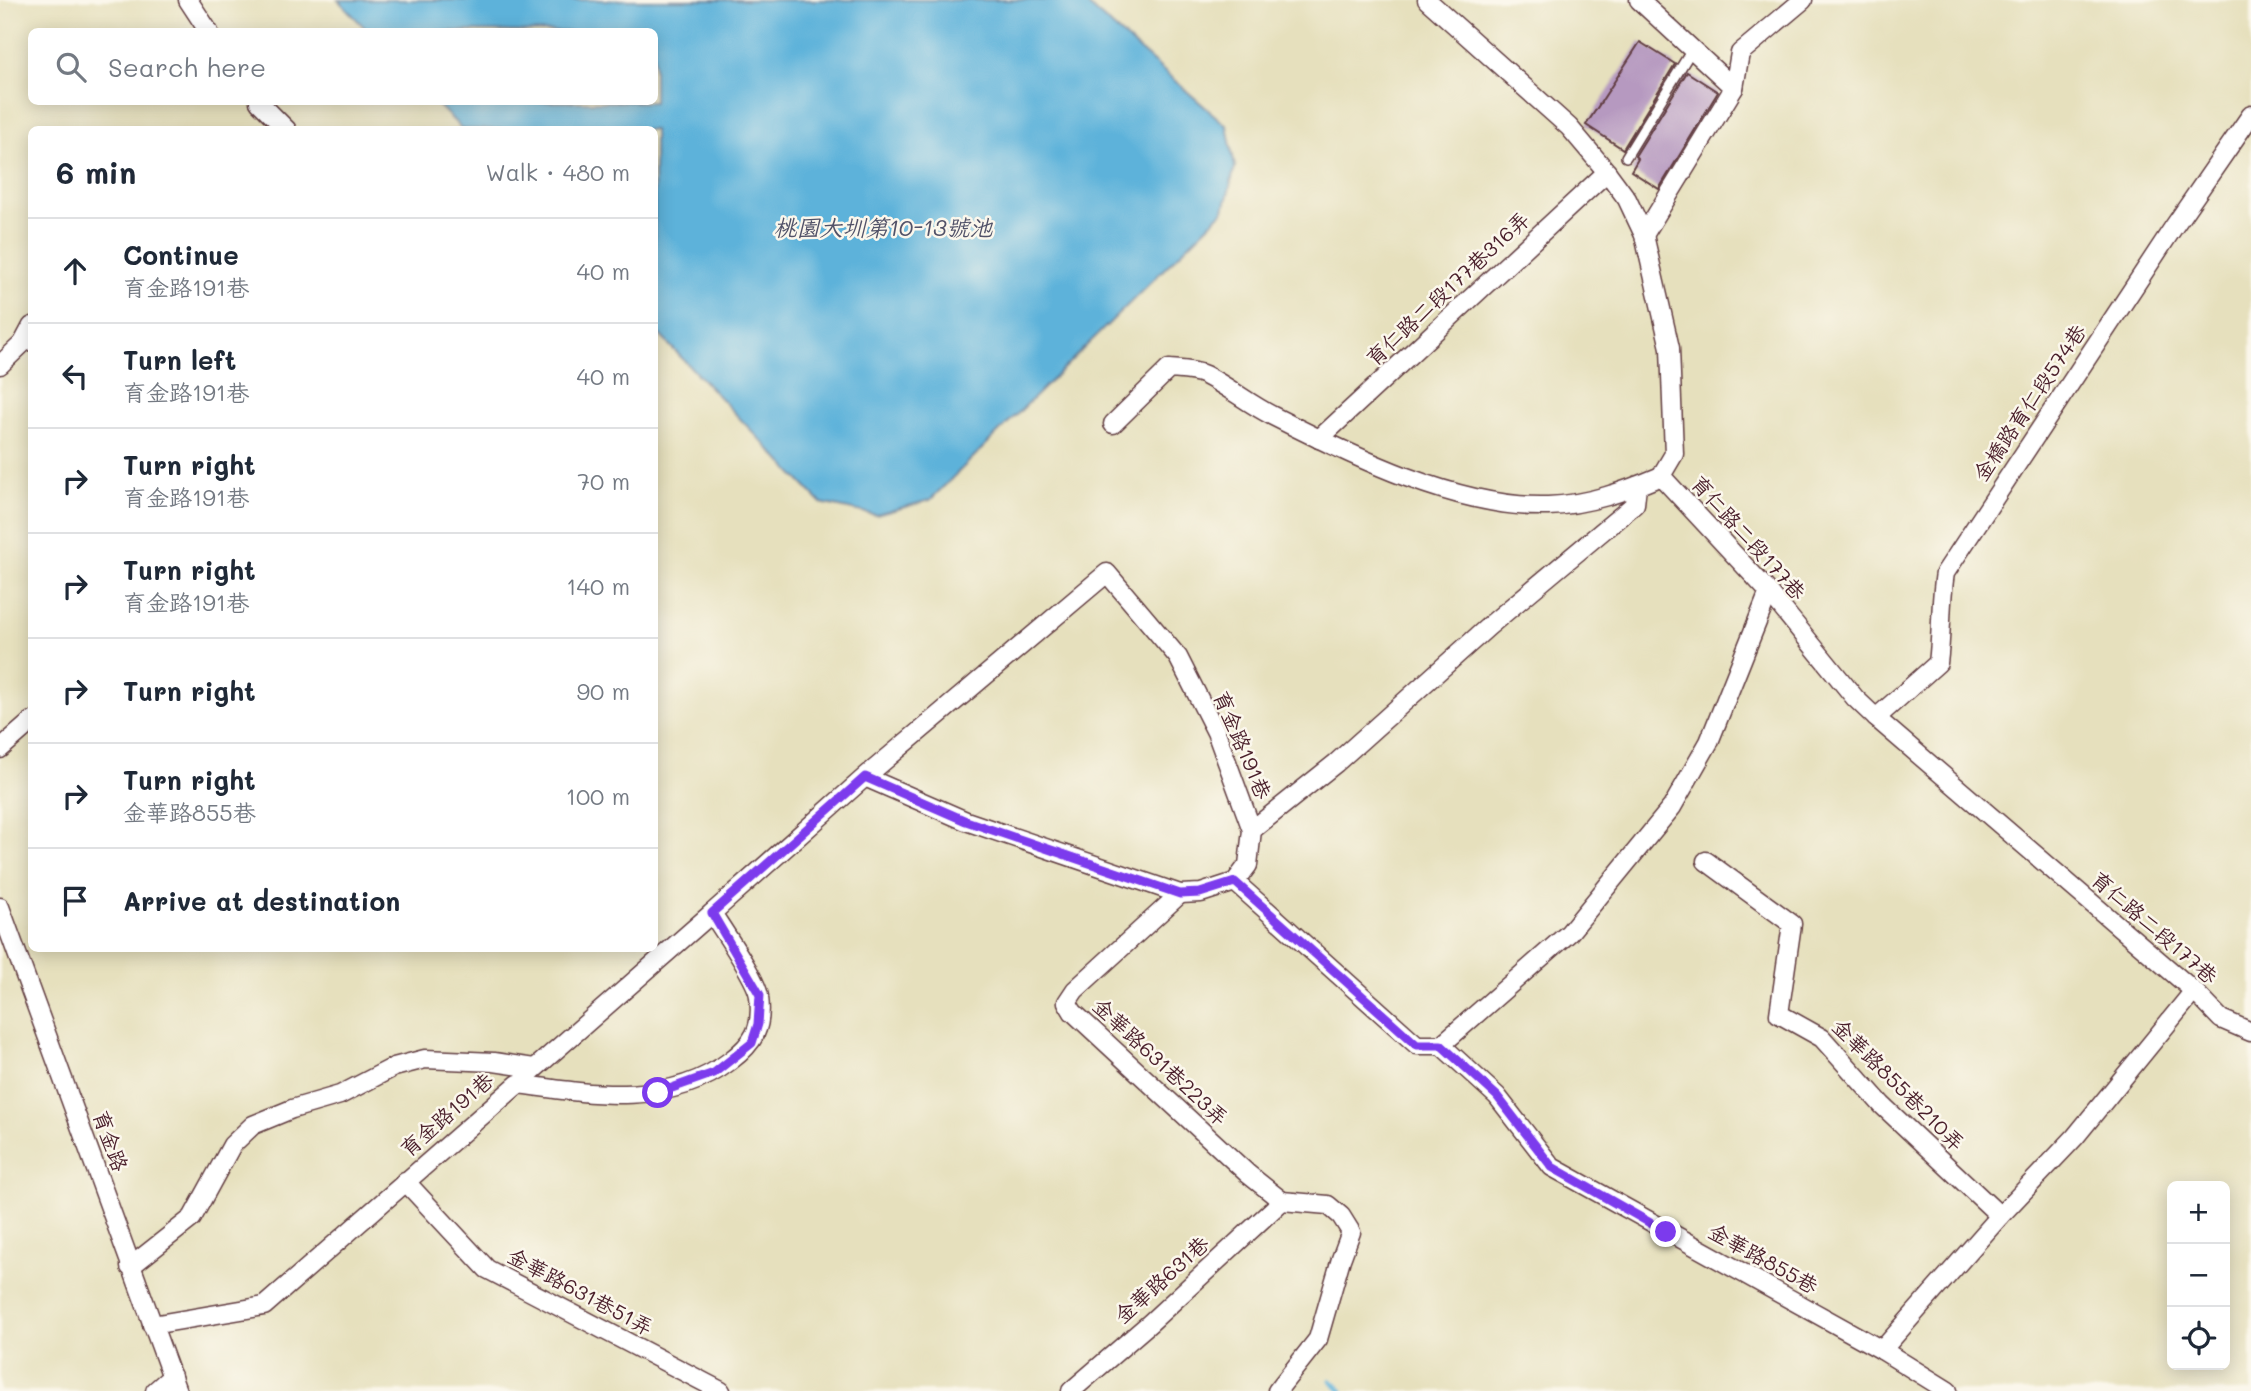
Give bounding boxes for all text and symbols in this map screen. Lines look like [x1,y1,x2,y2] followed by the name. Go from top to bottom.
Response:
[28,28,658,105] search box
[52,48,90,86] icon: search
[108,50,266,84] text: Search here
[56,152,136,192] text: 6 min
[485,157,630,187] text: Walk · 480 m
[1359,205,1534,371] street label: 育仁路二段177巷316弄
[774,212,993,242] water label: 桃園大圳第10-13號池
[123,238,239,272] text: Continue
[56,252,94,290] icon: ahead
[577,256,630,286] text: 40 m
[123,272,249,302] text: 育金路191巷
[1966,319,2091,486] street label: 金橋路育仁段574巷
[123,343,236,377] text: Turn left
[56,357,94,395] icon: left
[577,361,630,391] text: 40 m
[123,377,249,407] text: 育金路191巷
[123,448,256,482] text: Turn right
[56,462,94,500] icon: right
[577,466,630,496] text: 70 m
[1686,469,1812,605] street label: 育仁路二段177巷
[123,482,249,512] text: 育金路191巷
[123,553,256,587] text: Turn right
[56,567,94,605] icon: right
[566,571,630,601] text: 140 m
[123,587,249,617] text: 育金路191巷
[56,672,94,710] icon: right
[123,674,256,708] text: Turn right
[577,676,630,706] text: 90 m
[1208,686,1278,803] street label: 育金路191巷
[123,763,256,797] text: Turn right
[56,777,94,815] icon: right
[566,781,630,811] text: 100 m
[123,797,256,827] text: 金華路855巷
[2086,865,2224,989] street label: 育仁路二段177巷
[56,882,94,920] icon: arrive
[123,884,400,918] text: Arrive at destination
[1088,991,1234,1130] street label: 金華路631巷223弄
[1827,1012,1971,1156] street label: 金華路855巷210弄
[394,1066,498,1162] street label: 育金路191巷
[642,1077,673,1108] route start
[88,1106,135,1175] street label: 育金路
[2167,1181,2230,1370] map controls
[2167,1181,2230,1244] button: +
[1650,1216,1681,1247] route end
[1704,1217,1823,1299] street label: 金華路855巷
[1108,1229,1214,1329] street label: 金華路631巷
[503,1241,658,1340] street label: 金華路631巷51弄
[2167,1244,2230,1307] button: −
[2167,1307,2230,1370] button: locate

